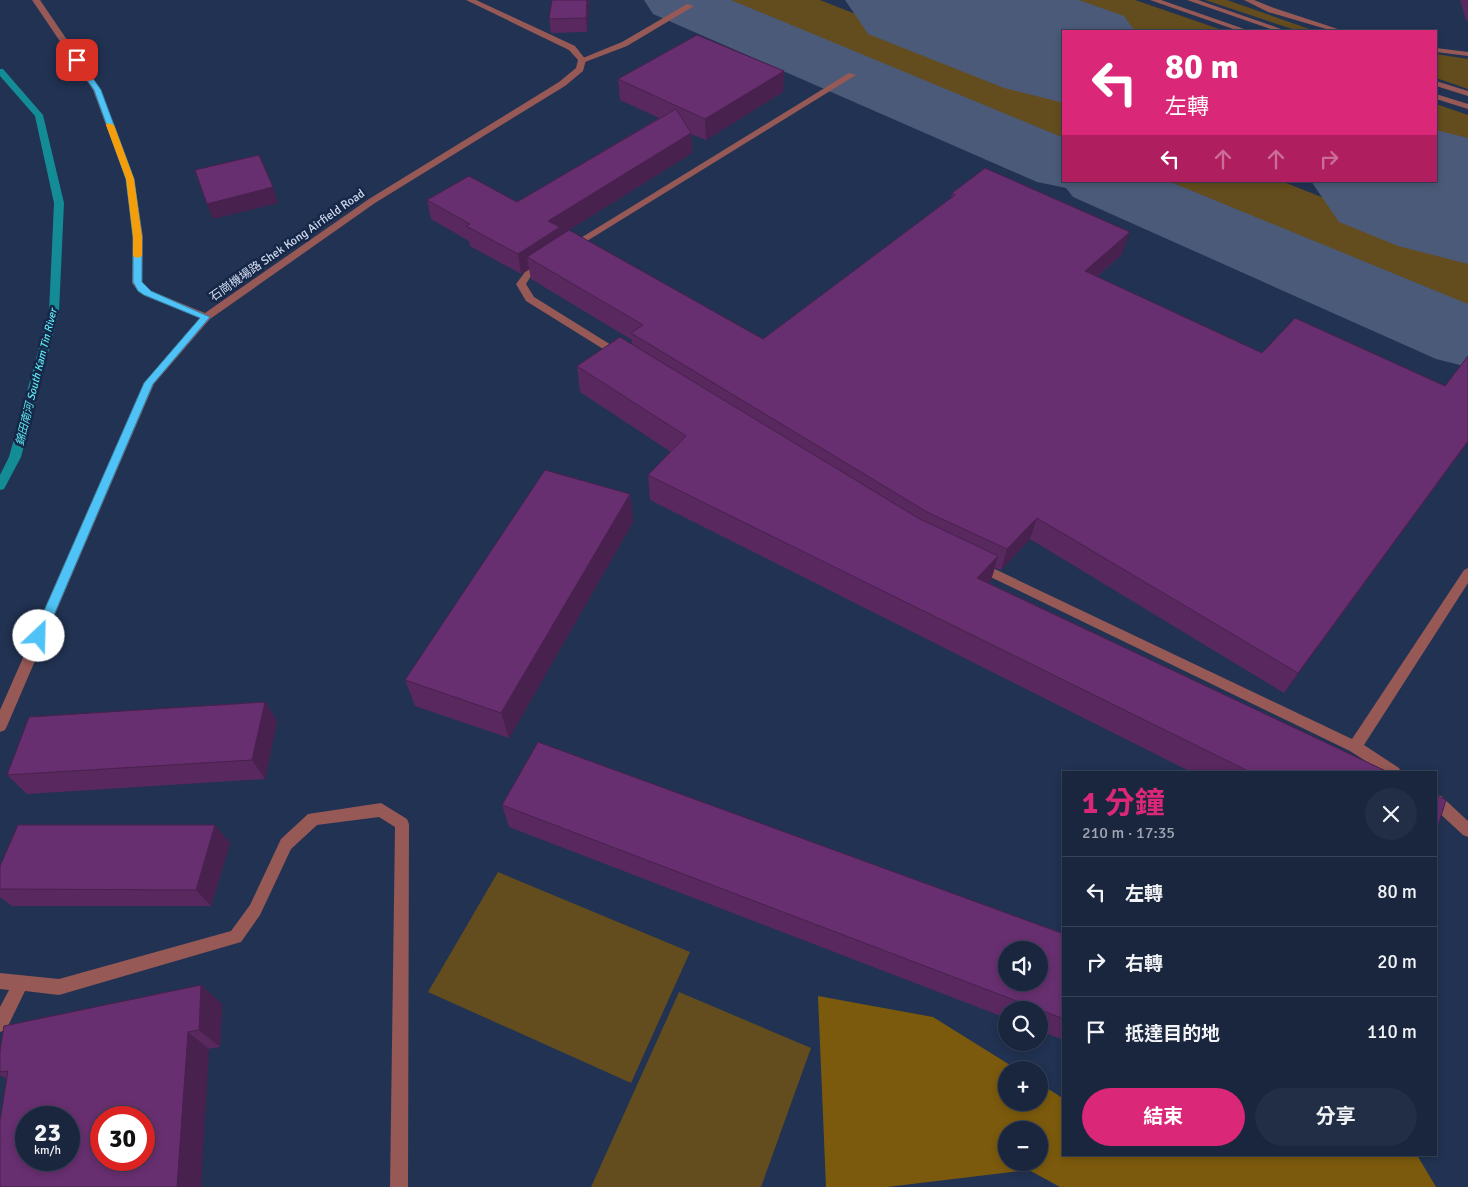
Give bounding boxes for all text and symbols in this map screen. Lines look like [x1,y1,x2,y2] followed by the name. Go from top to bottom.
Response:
[56,39,98,81] pin
[1165,45,1239,88] text: 80 m
[63,46,91,74] icon: arrive
[1082,50,1147,115] icon: left
[1165,93,1209,120] text: 左轉
[1156,145,1184,173] icon: left
[1209,145,1237,173] icon: ahead
[1262,145,1290,173] icon: ahead
[1315,145,1343,173] icon: right
[207,186,368,305] street label: 石崗機場路 Shek Kong Airfield Road
[13,305,60,447] water label: 錦田南河 South Kam Tin River
[12,609,64,661] position arrow
[1082,785,1165,822] text: 1 分鐘
[1365,788,1417,840] button: close
[1082,823,1175,843] text: 210 m · 17:35
[1082,878,1110,906] icon: left
[1377,880,1417,904] text: 80 m
[1125,882,1163,906] text: 左轉
[998,941,1048,1171] map controls
[998,941,1048,991] button: sound
[1082,948,1110,976] icon: right
[1377,950,1417,974] text: 20 m
[1125,952,1163,976] text: 右轉
[998,1001,1048,1051] button: search
[1082,1018,1110,1046] icon: arrive
[1367,1020,1417,1044] text: 110 m
[1125,1022,1220,1046] text: 抵達目的地
[998,1061,1048,1111] button: +
[1082,1088,1245,1146] button: 結束
[1255,1088,1417,1146] button: 分享
[90,1106,155,1171] speed limit sign: 30
[34,1117,61,1148] text: 23
[998,1121,1048,1171] button: −
[34,1143,61,1158] text: km/h

